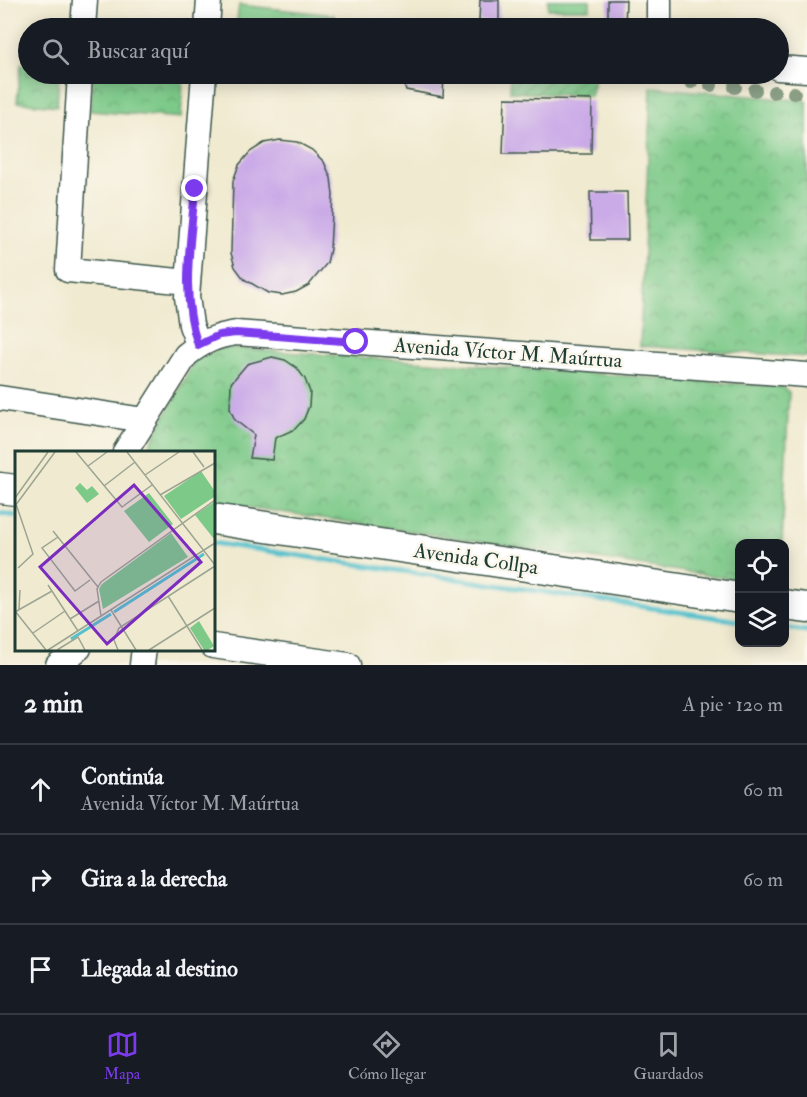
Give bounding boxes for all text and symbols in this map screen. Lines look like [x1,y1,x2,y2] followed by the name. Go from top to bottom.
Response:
[18,18,789,84] search box
[39,35,72,68] icon: search
[87,37,189,65] text: Buscar aquí
[181,175,207,201] route end
[342,328,368,354] route start
[392,331,624,374] street label: Avenida Víctor M. Maúrtua
[15,451,214,650] inset map
[411,537,540,581] street label: Avenida Collpa
[735,539,789,647] map controls
[735,539,789,593] button: locate
[735,593,789,647] button: layers
[24,688,83,720] text: 2 min
[683,692,783,717] text: A pie · 120 m
[81,763,164,791] text: Continúa
[24,773,57,806] icon: ahead
[743,777,783,802] text: 60 m
[81,791,299,816] text: Avenida Víctor M. Maúrtua
[24,863,57,896] icon: right
[81,865,227,893] text: Gira a la derecha
[743,867,783,892] text: 60 m
[24,953,57,986] icon: arrive
[81,955,238,983] text: Llegada al destino
[104,1028,140,1084] tab: Mapa
[348,1028,426,1084] tab: Cómo llegar
[634,1028,703,1084] tab: Guardados

